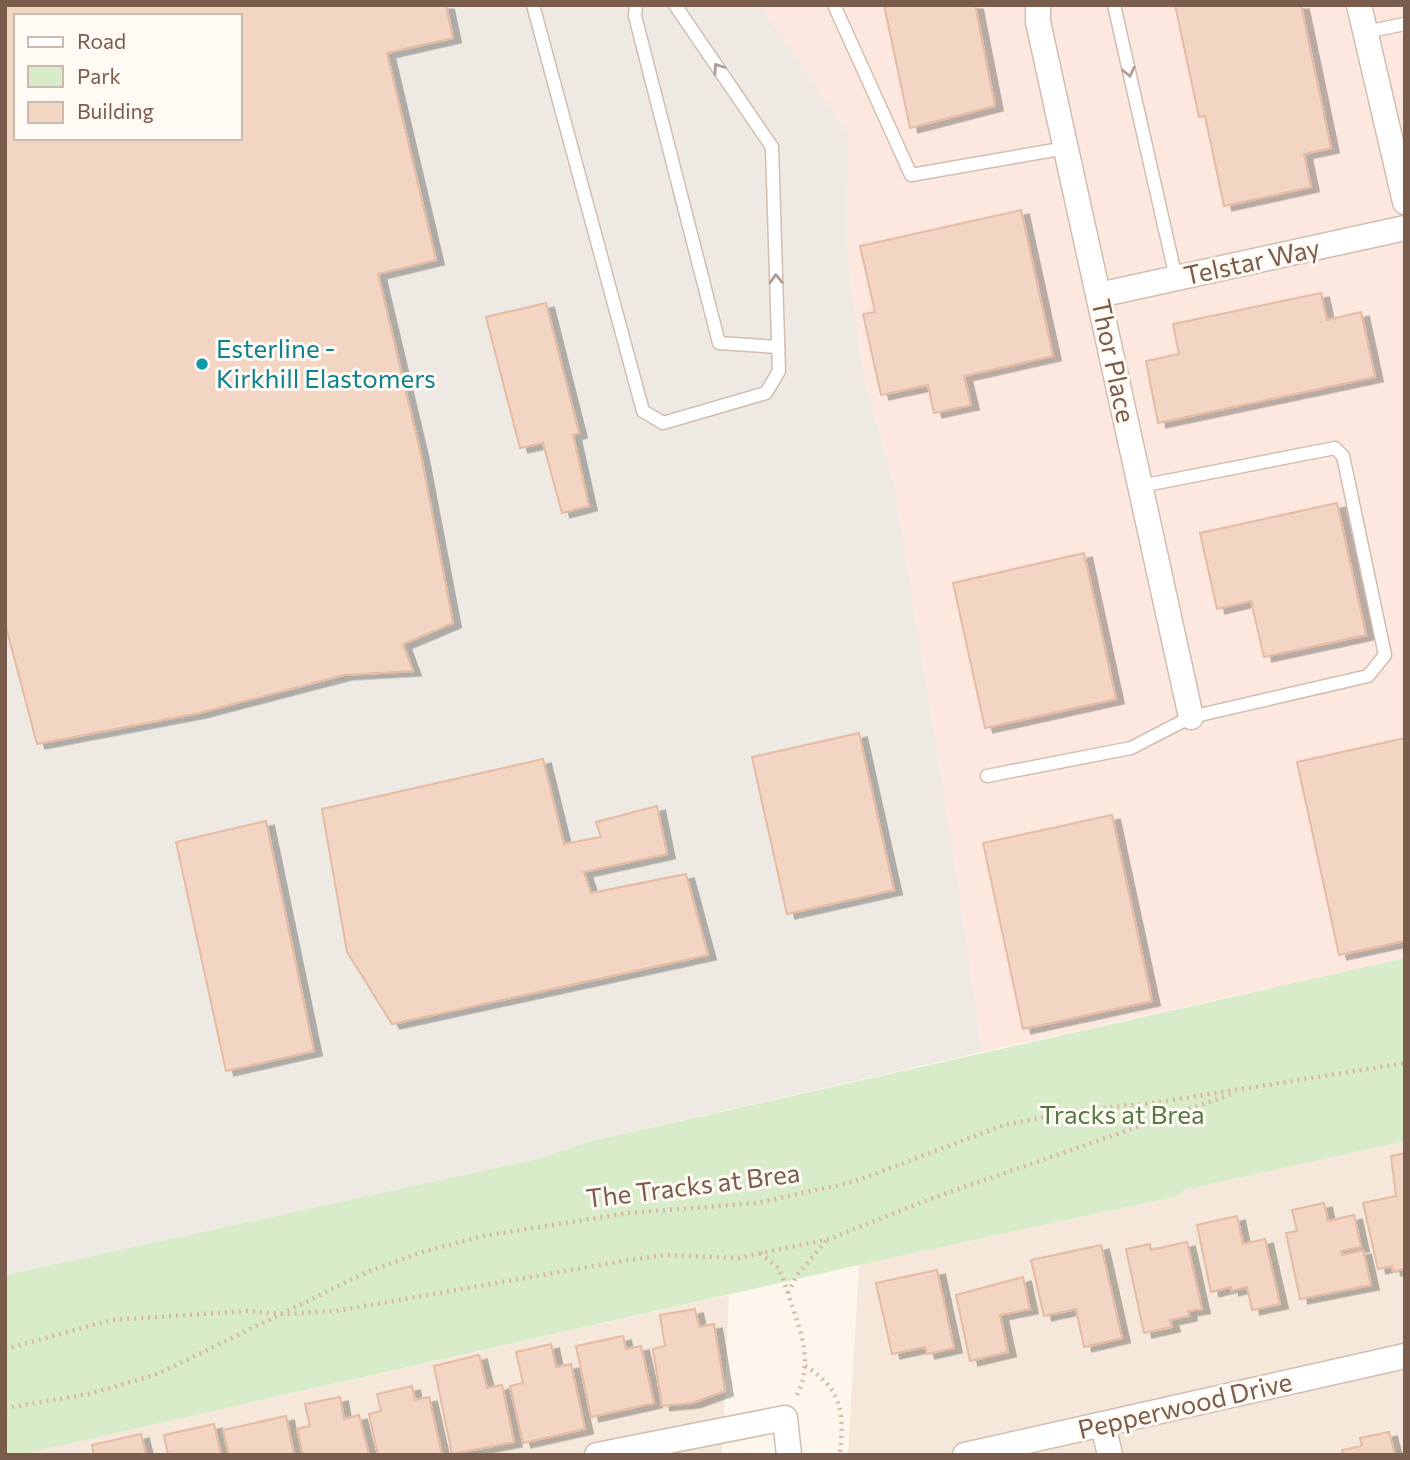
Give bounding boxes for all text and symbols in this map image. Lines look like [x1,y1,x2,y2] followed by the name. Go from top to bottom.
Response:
[14,14,242,140] legend
[77,28,126,53] text: Road
[77,63,121,88] text: Park
[714,63,726,76] one-way arrow
[1121,66,1136,78] one-way arrow
[77,98,154,123] text: Building
[1181,231,1323,290] street label: Telstar Way
[768,273,783,284] one-way arrow
[1086,296,1143,425] street label: Thor Place
[216,332,436,393] place label: Esterline - Kirkhill Elastomers
[194,356,210,372] marker: Esterline - Kirkhill Elastomers
[1039,1098,1205,1129] park label: Tracks at Brea
[584,1156,802,1213] street label: The Tracks at Brea
[1075,1365,1295,1444] street label: Pepperwood Drive

